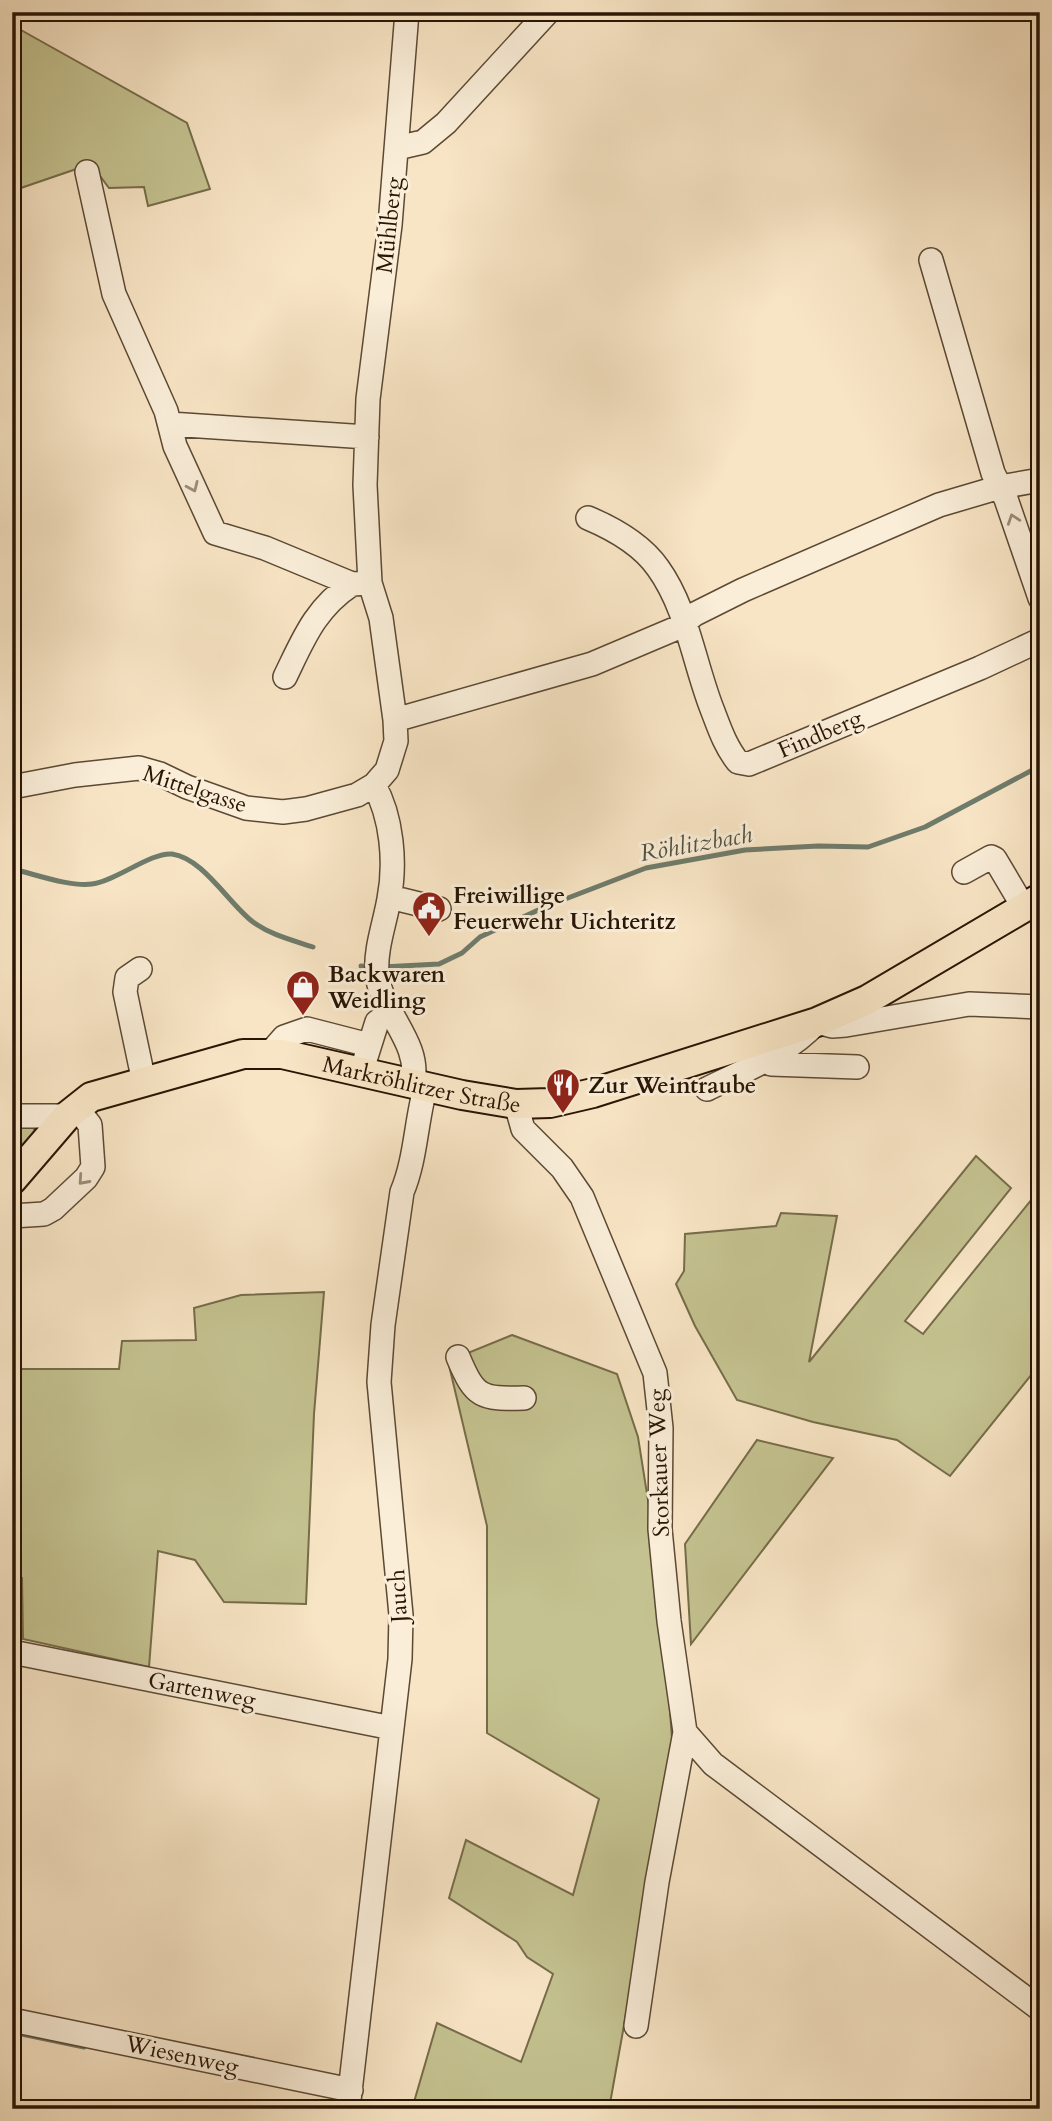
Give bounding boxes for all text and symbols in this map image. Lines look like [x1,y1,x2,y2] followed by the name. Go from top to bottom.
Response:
[369,175,409,275] street label: Mühlberg
[185,480,199,493] one-way arrow
[1007,513,1021,525] one-way arrow
[773,702,867,766] street label: Findberg
[139,758,251,820] street label: Mittelgasse
[637,818,755,870] water label: Röhlitzbach
[453,880,676,937] place label: Freiwillige Feuerwehr Uichteritz
[410,889,448,938] public building icon: Freiwillige Feuerwehr Uichteritz
[327,959,445,1016] place label: Backwaren Weidling
[284,968,322,1017] shop icon: Backwaren Weidling
[320,1048,523,1120] street label: Markröhlitzer Straße
[544,1066,582,1115] restaurant icon: Zur Weintraube
[588,1070,756,1101] place label: Zur Weintraube
[79,1172,91,1185] one-way arrow
[641,1388,677,1538] street label: Storkauer Weg
[381,1568,415,1627] street label: Jauch
[145,1664,259,1716] street label: Gartenweg
[121,2028,242,2082] street label: Wiesenweg

